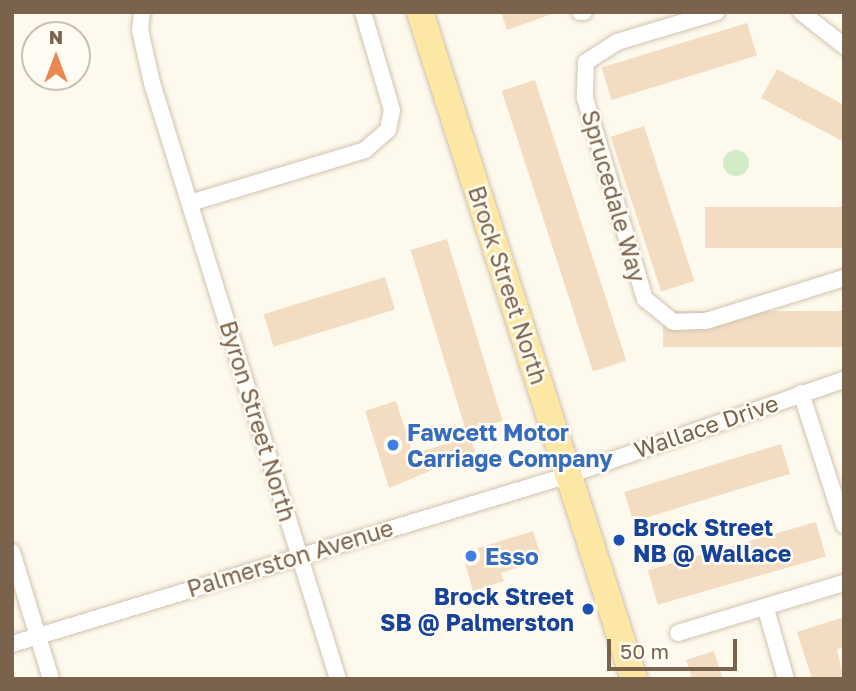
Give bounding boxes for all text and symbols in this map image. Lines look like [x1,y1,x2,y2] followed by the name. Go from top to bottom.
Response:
[21,21,91,91] north arrow
[49,25,63,48] text: N
[576,107,652,285] street label: Sprucedale Way
[463,182,553,388] street label: Brock Street North
[214,317,302,525] street label: Byron Street North
[630,388,782,464] street label: Wallace Drive
[407,418,613,472] place label: Fawcett Motor Carriage Company
[385,437,401,453] marker: Fawcett Motor Carriage Company
[633,513,791,567] place label: Brock Street NB @ Wallace
[184,514,396,602] street label: Palmerston Avenue
[611,532,627,548] marker: Brock Street NB @ Wallace
[485,542,539,570] place label: Esso
[463,548,479,564] marker: Esso
[380,582,574,636] place label: Brock Street SB @ Palmerston
[580,601,596,617] marker: Brock Street SB @ Palmerston
[611,624,740,668] scale bar
[620,638,669,664] text: 50 m

